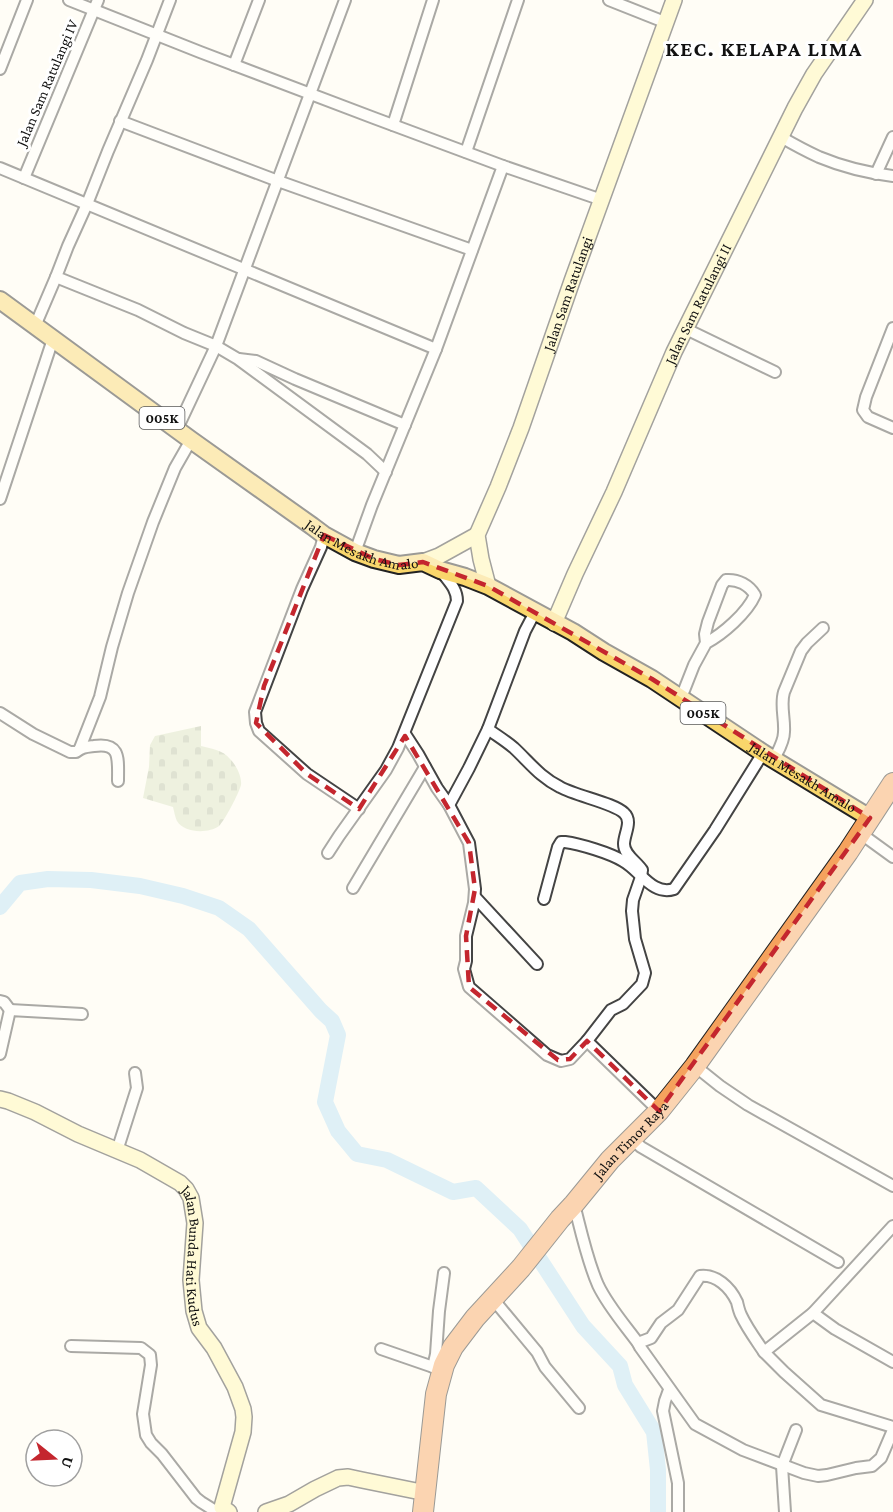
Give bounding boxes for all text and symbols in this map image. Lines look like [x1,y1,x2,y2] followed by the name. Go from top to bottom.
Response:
[12,17,82,151] street label: Jalan Sam Ratulangi IV
[665,37,863,61] district label: KEC. KELAPA LIMA
[540,234,595,355] street label: Jalan Sam Ratulangi
[661,241,734,369] street label: Jalan Sam Ratulangi II
[140,407,184,429] road number: 005K
[300,515,419,573] street label: Jalan Mesakh Amalo
[680,702,726,724] road number: 005K
[744,737,859,816] street label: Jalan Mesakh Amalo
[589,1098,672,1184] street label: Jalan Timor Raya
[177,1180,206,1328] street label: Jalan Bunda Hati Kudus
[24,1428,84,1488] north arrow
[58,1455,78,1470] text: U

